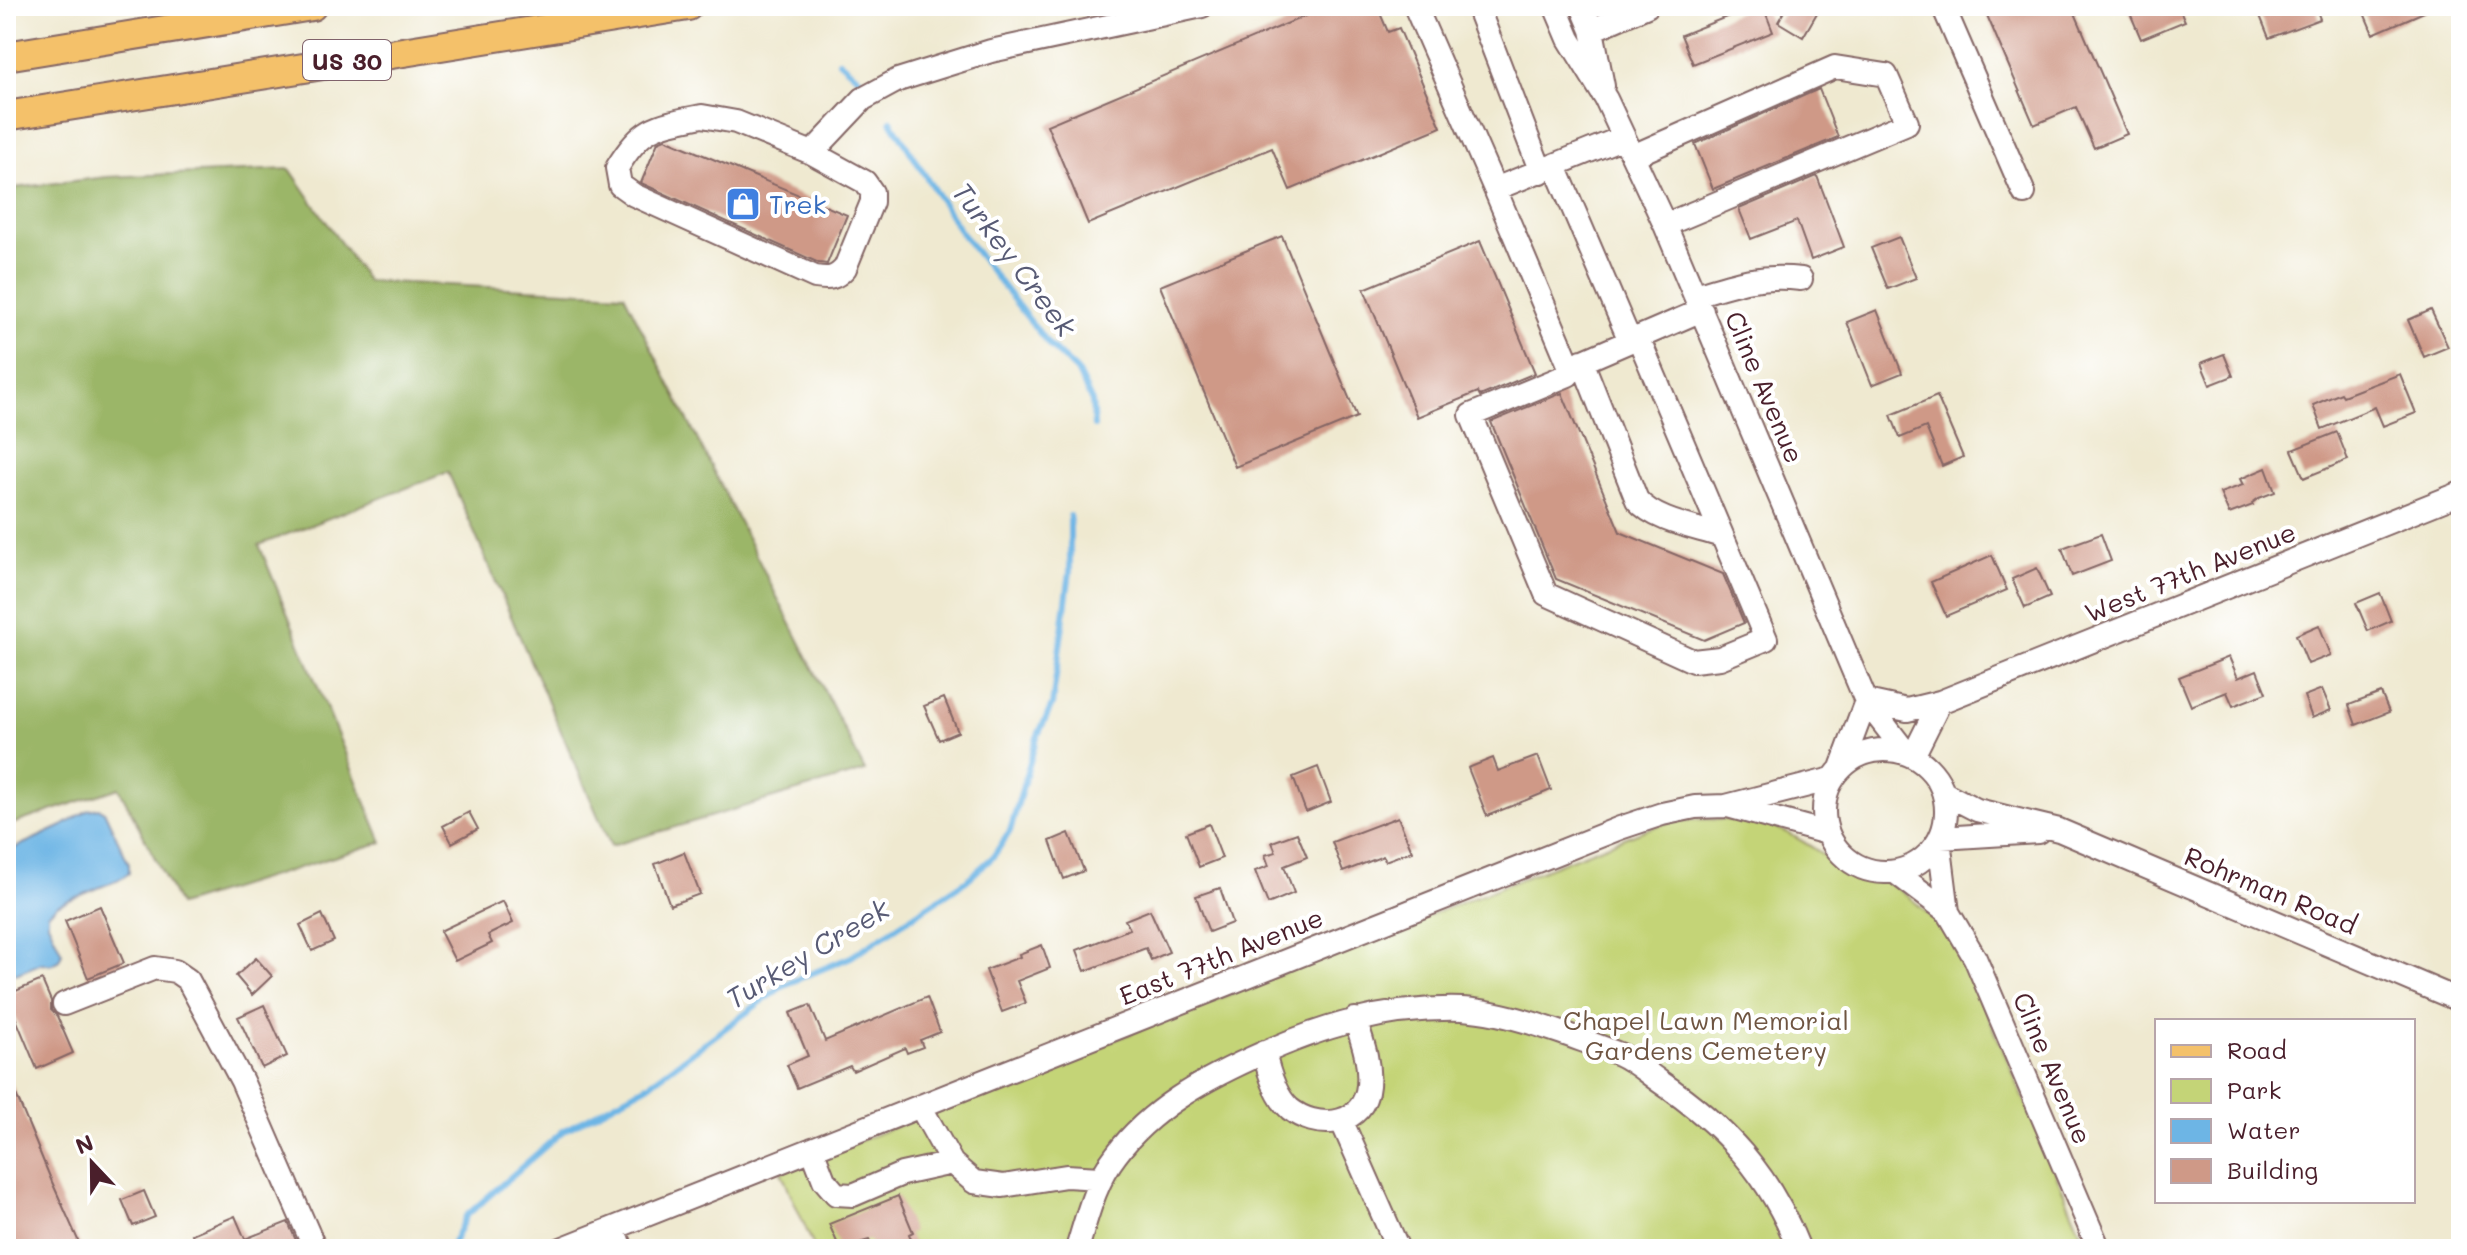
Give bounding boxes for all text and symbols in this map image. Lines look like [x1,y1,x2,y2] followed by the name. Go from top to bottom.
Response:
[303,40,391,80] road number: US 30
[945,175,1086,344] water label: Turkey Creek
[724,185,762,223] shop icon: Trek
[769,187,826,221] place label: Trek
[1718,306,1812,468] street label: Cline Avenue
[2079,514,2301,630] street label: West 77th Avenue
[2180,838,2362,942] street label: Rohrman Road
[719,890,896,1016] water label: Turkey Creek
[1114,900,1328,1012] street label: East 77th Avenue
[2006,987,2100,1149] street label: Cline Avenue
[1563,1003,1849,1067] park label: Chapel Lawn Memorial Gardens Cemetery
[2155,1019,2415,1203] legend
[2227,1034,2287,1065] text: Road
[2227,1074,2281,1105] text: Park
[2227,1114,2301,1145] text: Water
[52,1123,132,1203] north arrow
[71,1127,97,1161] text: N
[2227,1154,2318,1185] text: Building

